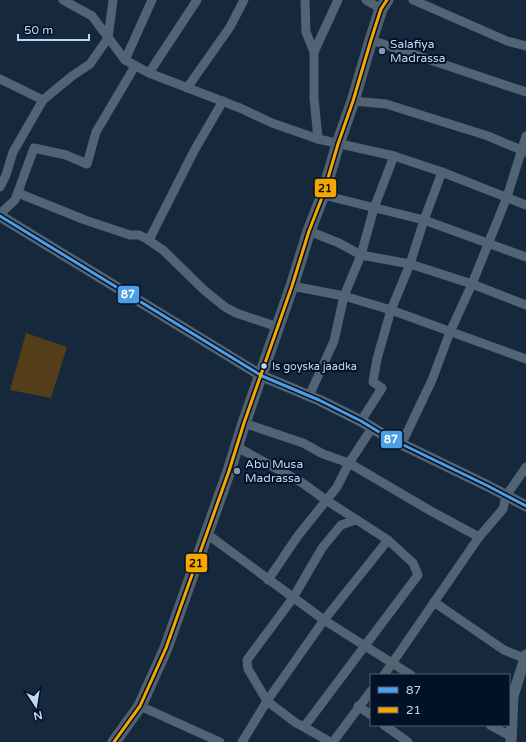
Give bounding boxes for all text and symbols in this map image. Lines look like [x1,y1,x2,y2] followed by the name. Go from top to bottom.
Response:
[18,16,89,42] scale bar
[24,23,53,37] text: 50 m
[390,37,446,65] place label: Salafiya Madrassa
[377,46,387,56] marker: Salafiya Madrassa
[314,178,337,198] line badge: 21
[318,182,332,195] text: 21
[117,285,140,304] line badge: 87
[121,288,135,301] text: 87
[272,360,357,373] place label: Is goyska jaadka
[259,361,269,371] marker: Is goyska jaadka
[380,430,403,449] line badge: 87
[384,433,398,446] text: 87
[245,457,303,485] place label: Abu Musa Madrassa
[232,466,242,476] marker: Abu Musa Madrassa
[185,553,208,573] line badge: 21
[189,557,203,570] text: 21
[370,674,510,726] legend
[406,683,421,697] text: 87
[16,686,56,726] north arrow
[406,703,421,717] text: 21
[32,708,44,723] text: N

